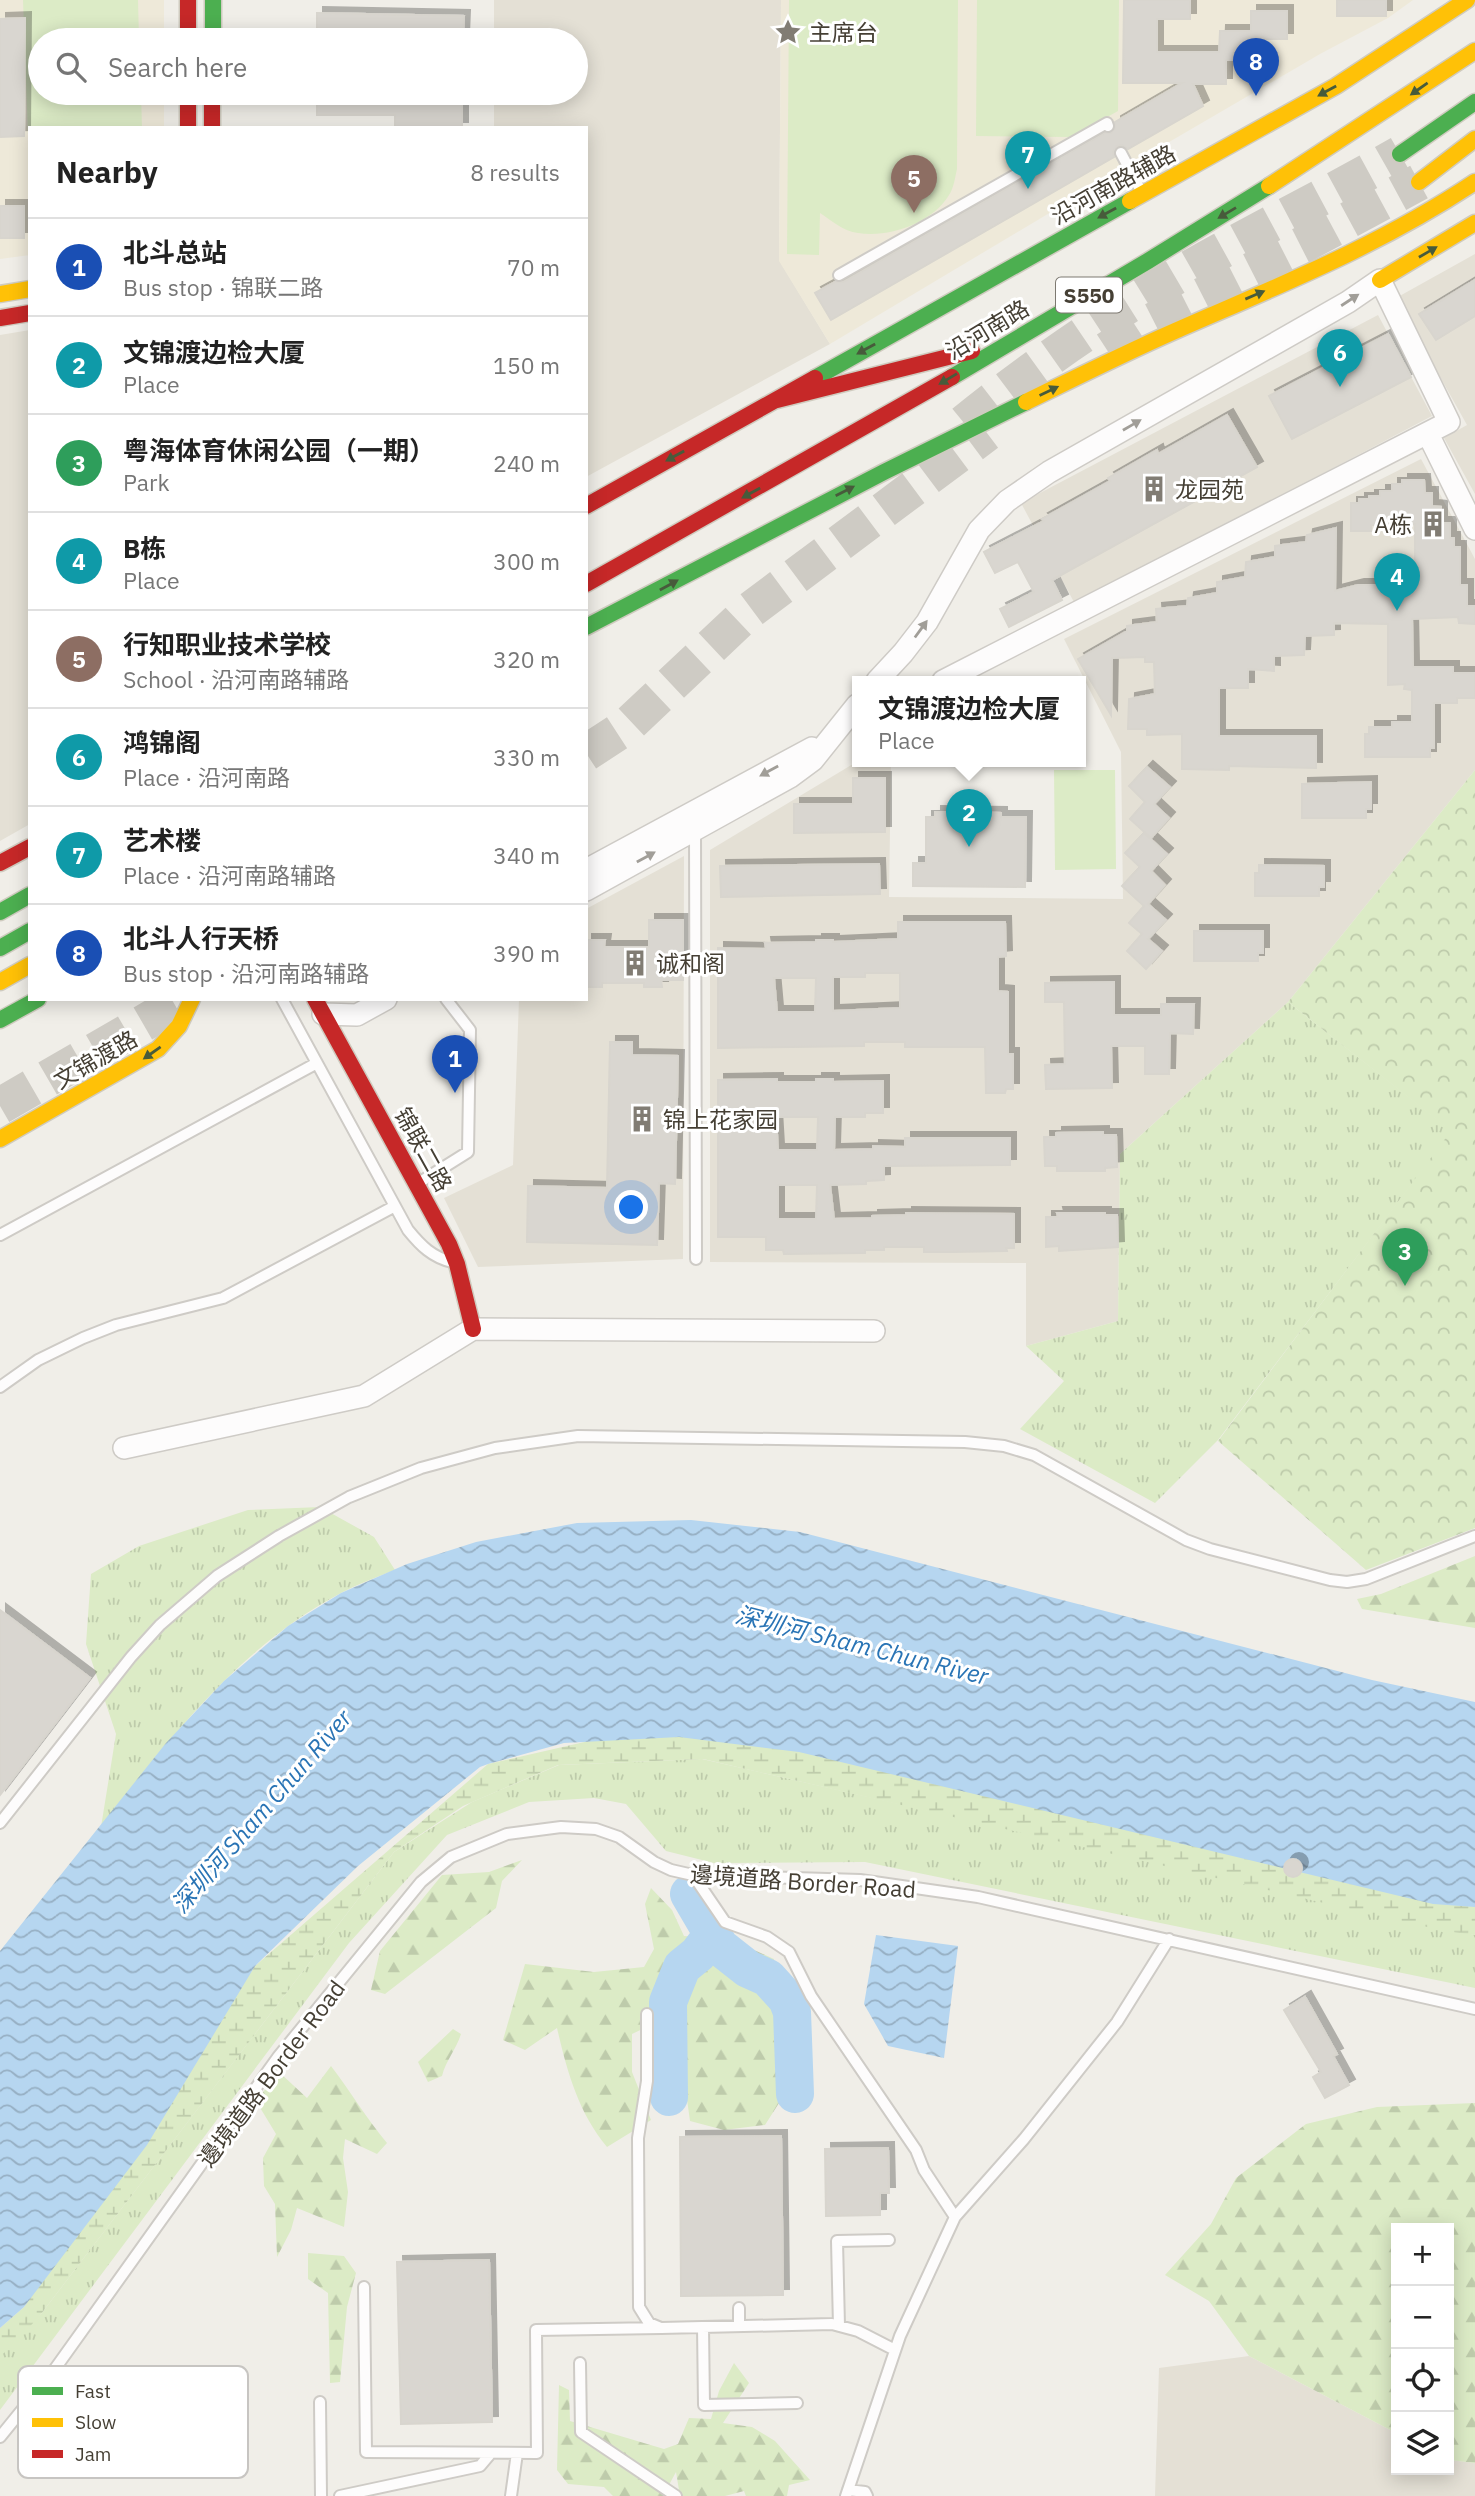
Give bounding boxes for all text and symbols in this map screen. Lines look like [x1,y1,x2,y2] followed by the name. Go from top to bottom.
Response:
[773,17,803,47] place icon: 主席台
[809,17,878,47] place label: 主席台
[28,28,588,105] search box
[1233,38,1279,96] pin: 8
[52,48,90,86] icon: search
[108,50,247,84] text: Search here
[1409,83,1429,96] one-way arrow
[1318,85,1337,97] one-way arrow
[1005,131,1051,189] pin: 7
[1045,137,1181,231] street label: 沿河南路辅路
[56,152,158,191] text: Nearby
[891,155,937,213] pin: 5
[470,157,560,187] text: 8 results
[1218,206,1237,219] one-way arrow
[1097,207,1117,219] one-way arrow
[123,235,227,269] text: 北斗总站
[1418,246,1438,258] one-way arrow
[72,252,86,282] text: 1
[507,252,560,282] text: 70 m
[123,272,323,302] text: Bus stop · 锦联二路
[1056,278,1122,312] road number: S550
[1245,289,1266,300] one-way arrow
[940,292,1034,366] street label: 沿河南路
[1341,294,1360,307] one-way arrow
[1317,329,1363,387] pin: 6
[123,335,305,369] text: 文锦渡边检大厦
[857,343,876,355] one-way arrow
[72,350,86,380] text: 2
[493,350,560,380] text: 150 m
[123,369,180,399] text: Place
[938,372,957,385] one-way arrow
[1039,385,1059,396] one-way arrow
[1122,419,1141,431] one-way arrow
[123,433,435,467] text: 粤海体育休闲公园（一期）
[72,448,86,478] text: 3
[493,448,560,478] text: 240 m
[665,450,685,462] one-way arrow
[123,467,170,497] text: Park
[1139,474,1169,504] building icon: 龙园苑
[1175,474,1244,504] place label: 龙园苑
[740,486,760,498] one-way arrow
[835,486,855,497] one-way arrow
[1374,509,1412,539] place label: A栋
[1418,509,1448,539] building icon: A栋
[123,531,166,565] text: B栋
[72,546,86,576] text: 4
[493,546,560,576] text: 300 m
[1374,553,1420,611] pin: 4
[123,565,180,595] text: Place
[659,579,678,591] one-way arrow
[914,620,928,638] one-way arrow
[123,627,331,661] text: 行知职业技术学校
[72,644,86,674] text: 5
[493,644,560,674] text: 320 m
[123,664,349,694] text: School · 沿河南路辅路
[852,676,1086,767] popup
[878,691,1060,725] text: 文锦渡边检大厦
[123,725,201,759] text: 鸿锦阁
[878,725,935,755] text: Place
[72,742,86,772] text: 6
[493,742,560,772] text: 330 m
[123,762,290,792] text: Place · 沿河南路
[759,765,779,777] one-way arrow
[946,789,992,847] pin: 2
[123,823,201,857] text: 艺术楼
[72,840,86,870] text: 7
[493,840,560,870] text: 340 m
[636,851,656,863] one-way arrow
[123,860,336,890] text: Place · 沿河南路辅路
[123,921,279,955] text: 北斗人行天桥
[72,938,86,968] text: 8
[493,938,560,968] text: 390 m
[620,948,650,978] building icon: 诚和阁
[656,948,725,978] place label: 诚和阁
[123,958,369,988] text: Bus stop · 沿河南路辅路
[48,1023,142,1095] street label: 文锦渡路
[432,1035,478,1093] pin: 1
[142,1046,162,1059] one-way arrow
[389,1101,459,1197] street label: 锦联二路
[627,1104,657,1134] building icon: 锦上花家园
[663,1104,778,1134] place label: 锦上花家园
[614,1190,648,1224] your location
[1382,1228,1428,1286] pin: 3
[732,1598,993,1692] water label: 深圳河 Sham Chun River
[164,1702,359,1919] water label: 深圳河 Sham Chun River
[689,1858,917,1904] street label: 邊境道路 Border Road
[191,1974,351,2172] street label: 邊境道路 Border Road
[1391,2223,1454,2475] map controls
[1391,2223,1454,2286] button: +
[1391,2286,1454,2349] button: −
[1391,2349,1454,2412] button: locate
[18,2366,248,2478] legend
[75,2379,111,2403] text: Fast
[75,2410,116,2434] text: Slow
[1391,2412,1454,2475] button: layers
[75,2442,111,2466] text: Jam

